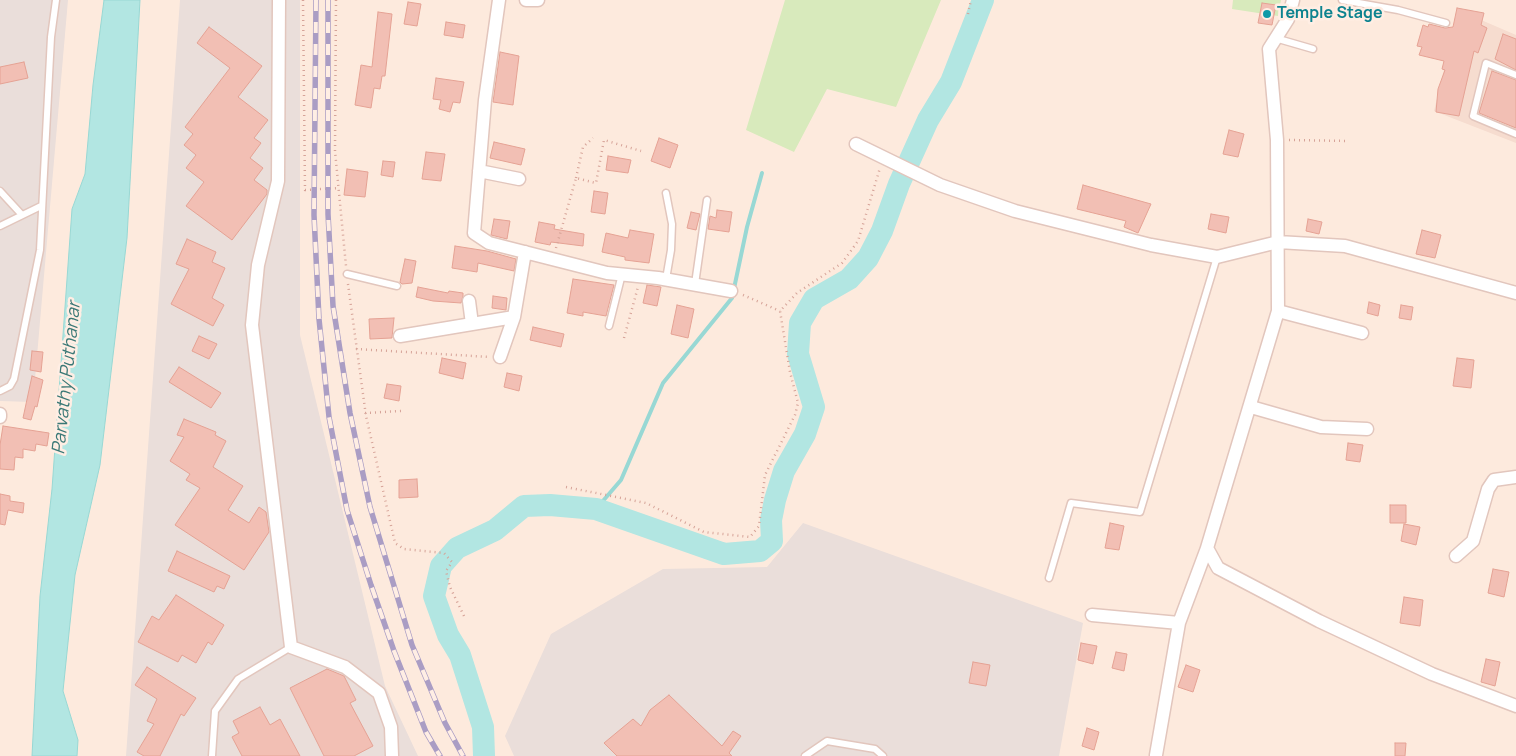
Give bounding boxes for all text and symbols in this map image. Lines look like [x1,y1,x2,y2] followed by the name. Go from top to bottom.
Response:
[1277,4,1383,24] place label: Temple Stage
[1261,8,1273,20] marker: Temple Stage
[48,301,86,455] water label: Parvathy Puthanar

